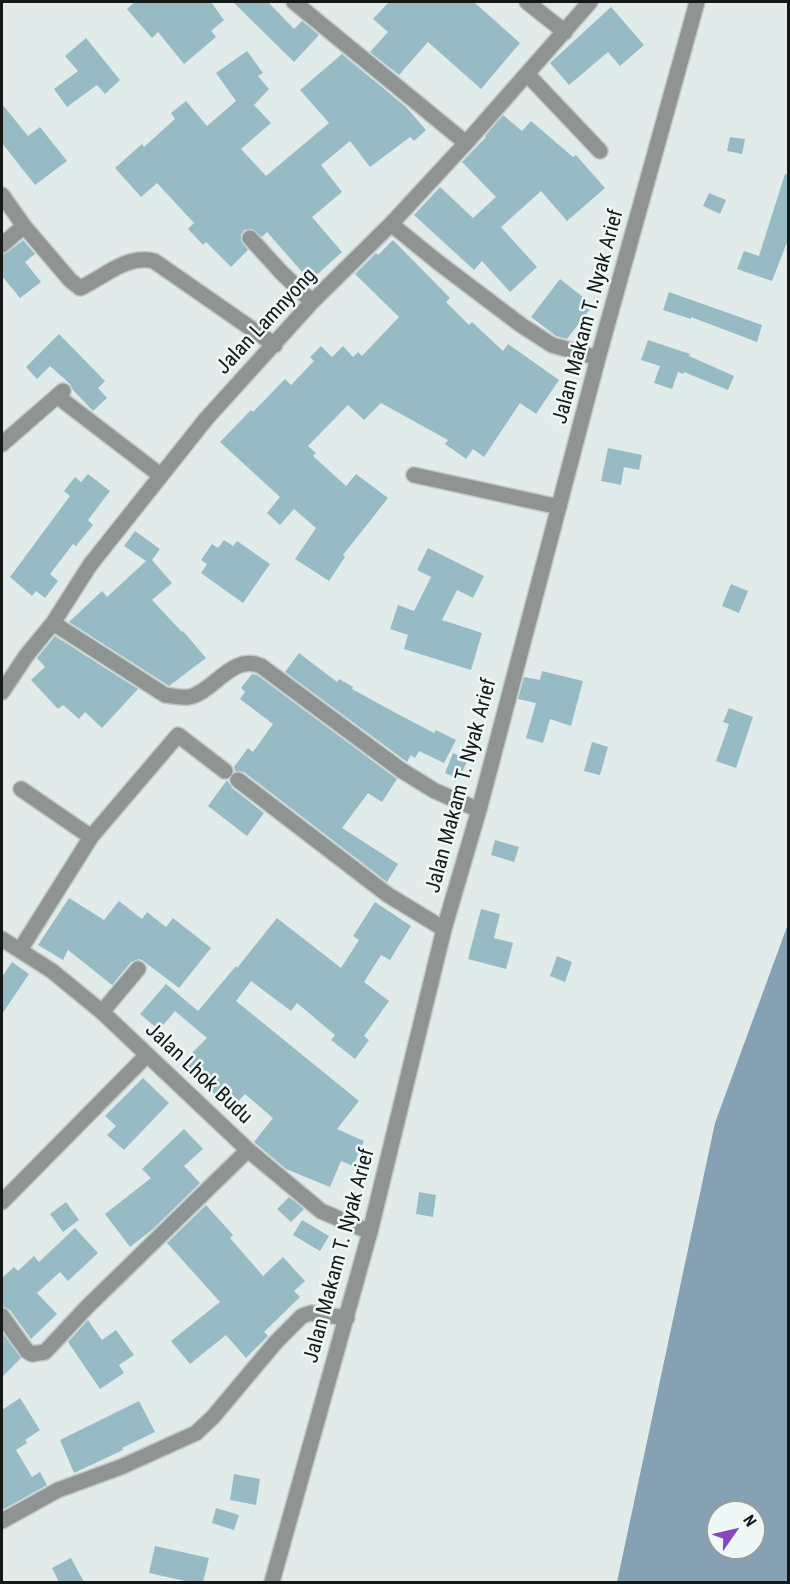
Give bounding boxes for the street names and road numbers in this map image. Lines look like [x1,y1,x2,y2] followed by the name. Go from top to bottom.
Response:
[548,207,630,427] street label: Jalan Makam T. Nyak Arief
[211,264,323,380] street label: Jalan Lamnyong
[421,676,503,896] street label: Jalan Makam T. Nyak Arief
[139,1018,257,1130] street label: Jalan Lhok Budu
[299,1146,381,1366] street label: Jalan Makam T. Nyak Arief

